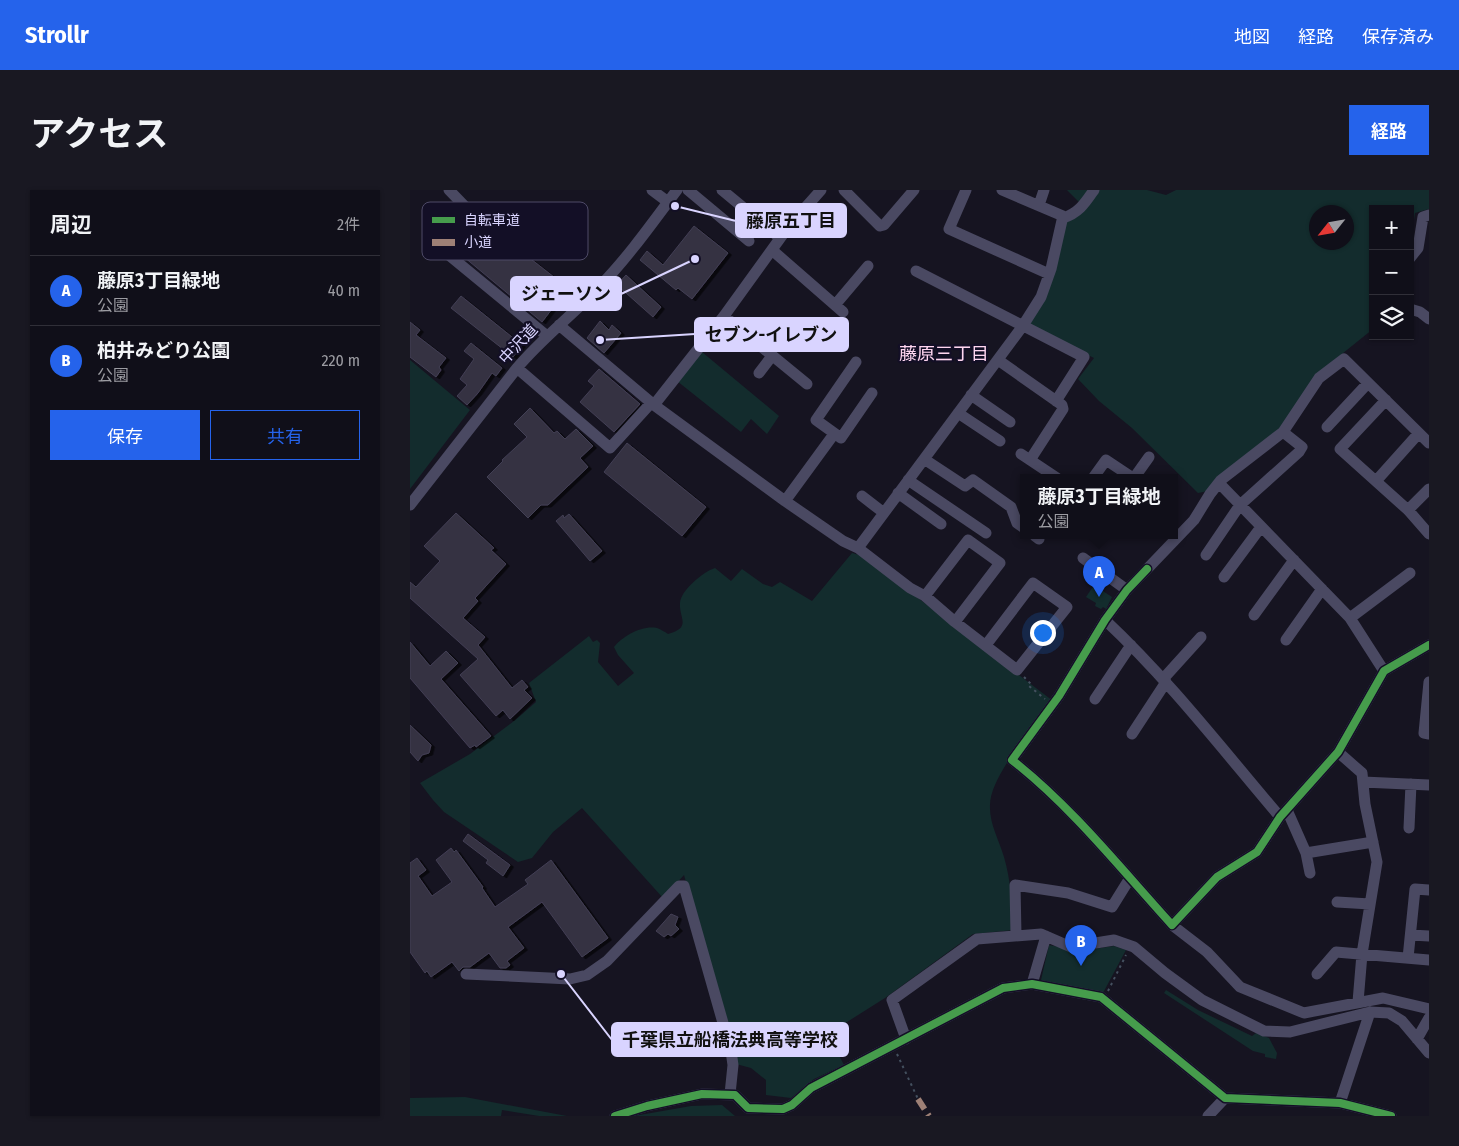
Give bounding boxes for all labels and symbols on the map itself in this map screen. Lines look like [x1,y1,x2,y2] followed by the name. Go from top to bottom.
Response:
[422,202,588,260] legend
[736,204,846,237] callout: 藤原五丁目
[1309,205,1354,250] north arrow
[746,210,836,232] text: 藤原五丁目
[464,212,520,229] text: 自転車道
[464,234,492,251] text: 小道
[511,277,621,310] callout: ジェーソン
[521,283,611,305] text: ジェーソン
[695,318,848,351] callout: セブン-イレブン
[495,320,541,368] street label: 中沢道
[705,324,837,346] text: セブン-イレブン
[899,343,989,365] district label: 藤原三丁目
[1083,556,1115,597] pin: A
[1030,620,1056,646] your location
[1065,925,1097,966] pin: B
[612,1023,848,1056] callout: 千葉県立船橋法典高等学校
[622,1029,838,1051] text: 千葉県立船橋法典高等学校

